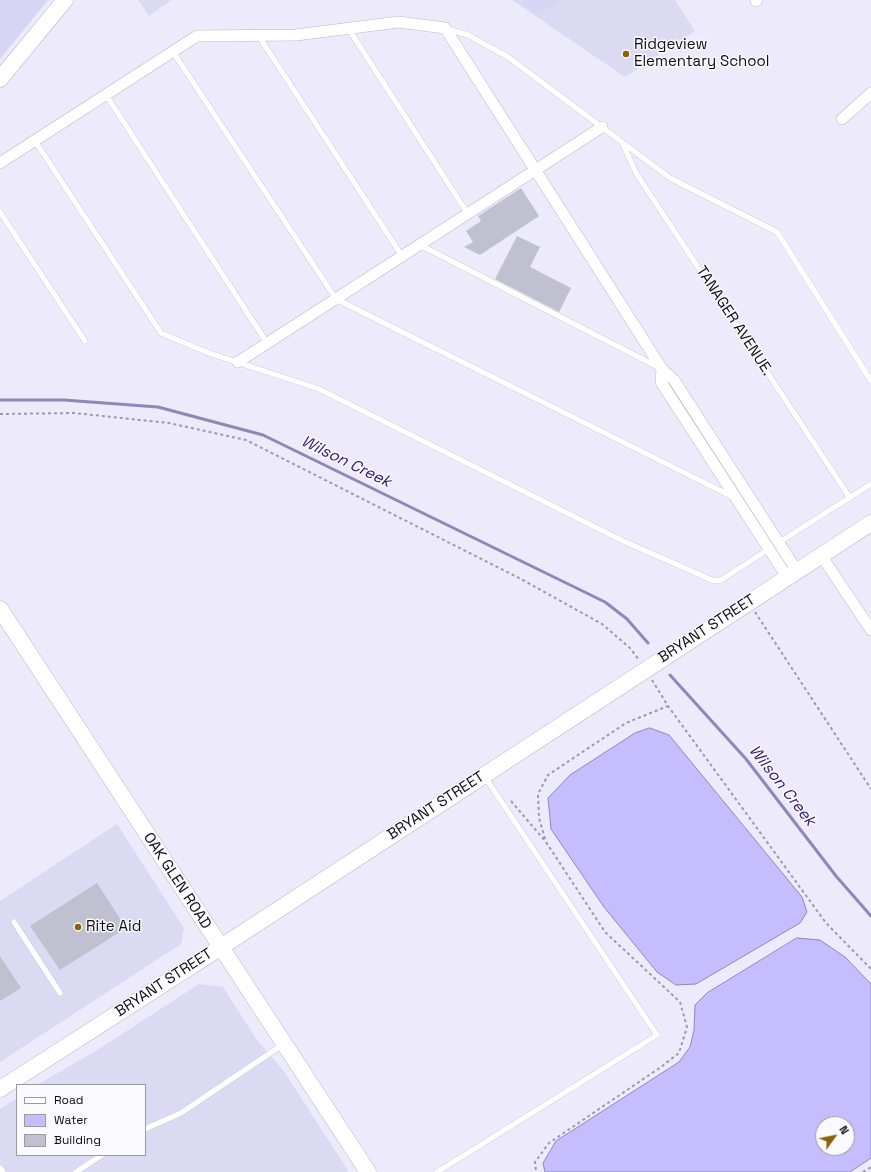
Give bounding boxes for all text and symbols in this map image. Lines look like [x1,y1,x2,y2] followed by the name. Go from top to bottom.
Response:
[634,36,770,71] place label: Ridgeview Elementary School
[621,49,631,59] marker: Ridgeview Elementary School
[692,263,776,379] street label: TANAGER AVENUE.
[298,432,394,492] water label: Wilson Creek
[655,591,759,667] street label: BRYANT STREET
[744,742,820,830] water label: Wilson Creek
[384,768,488,844] street label: BRYANT STREET
[139,829,215,933] street label: OAK GLEN ROAD
[86,918,141,936] place label: Rite Aid
[73,922,83,932] marker: Rite Aid
[112,945,216,1021] street label: BRYANT STREET
[16,1084,146,1156] legend
[54,1092,83,1108] text: Road
[54,1112,88,1128] text: Water
[815,1116,855,1156] north arrow
[836,1123,852,1137] text: N
[54,1132,101,1148] text: Building

